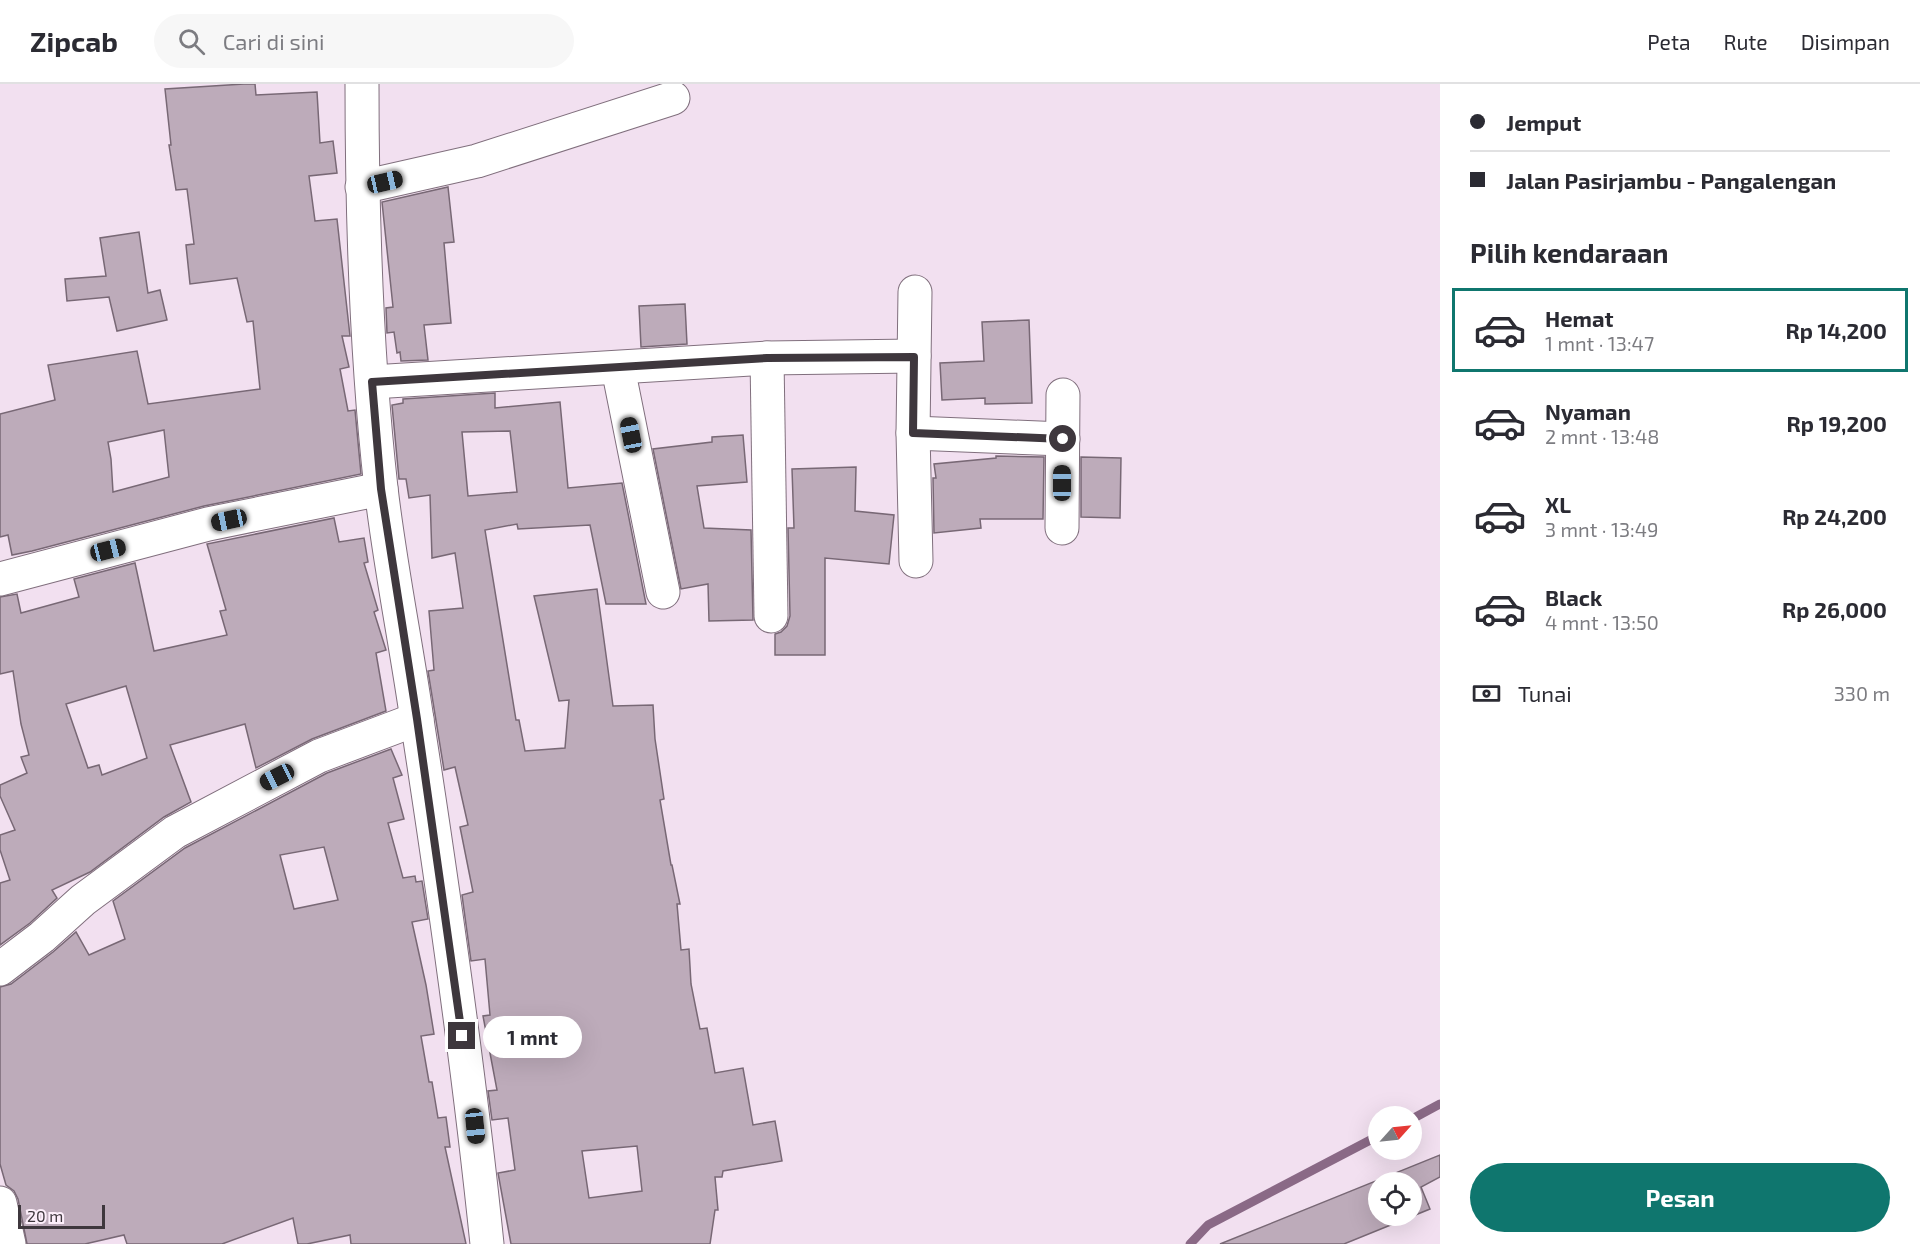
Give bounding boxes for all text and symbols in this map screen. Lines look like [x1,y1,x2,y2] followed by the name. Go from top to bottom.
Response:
[154,14,574,68] search box
[30,24,118,58] text: Zipcab
[175,25,208,58] icon: search
[223,28,324,54] text: Cari di sini
[1647,29,1690,54] text: Peta
[1723,29,1768,54] text: Rute
[1801,29,1890,54] text: Disimpan
[1506,109,1581,135] text: Jemput
[1506,167,1836,193] text: Jalan Pasirjambu - Pangalengan
[365,169,405,195] car
[1470,236,1669,268] text: Pilih kendaraan
[1473,303,1527,357] icon: car
[1545,305,1614,331] text: Hemat
[1785,317,1887,343] text: Rp 14,200
[1545,331,1654,355] text: 1 mnt · 13:47
[1473,396,1527,450] icon: car
[1545,398,1631,424] text: Nyaman
[1786,410,1887,436] text: Rp 19,200
[619,416,643,454] car
[1545,424,1659,448] text: 2 mnt · 13:48
[1049,425,1076,452] route start
[1053,465,1071,501] car
[1473,489,1527,543] icon: car
[1545,491,1571,517] text: XL
[1782,503,1887,529] text: Rp 24,200
[210,507,248,533] car
[1545,517,1659,541] text: 3 mnt · 13:49
[88,537,128,563] car
[1473,582,1527,636] icon: car
[1545,584,1602,610] text: Black
[1782,596,1887,622] text: Rp 26,000
[1545,610,1659,634] text: 4 mnt · 13:50
[1470,677,1503,710] icon: cash
[1518,680,1572,706] text: Tunai
[1834,681,1890,705] text: 330 m
[257,761,297,793] car
[483,1015,582,1057] callout: 1 mnt
[448,1022,475,1049] route end
[507,1025,558,1049] text: 1 mnt
[1368,1106,1422,1160] north arrow
[1368,1106,1422,1226] map controls
[464,1107,486,1145] car
[1470,1163,1890,1232] button: Pesan
[1368,1172,1422,1226] button: locate
[18,1202,105,1230] scale bar
[27,1206,63,1225] text: 20 m

